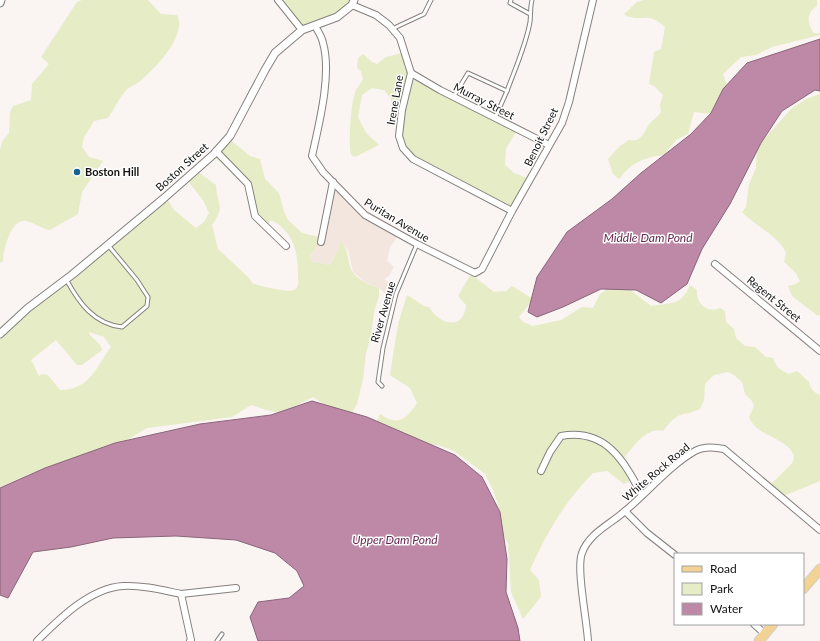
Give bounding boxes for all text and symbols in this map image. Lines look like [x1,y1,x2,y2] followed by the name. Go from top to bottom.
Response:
[384,74,405,126] street label: Irene Lane
[452,80,517,122] street label: Murray Street
[521,105,560,168] street label: Benoit Street
[153,140,211,194] street label: Boston Street
[85,165,139,178] place label: Boston Hill
[72,167,82,177] marker: Boston Hill
[362,195,432,244] street label: Puritan Avenue
[603,230,693,245] water label: Middle Dam Pond
[745,273,804,324] street label: Regent Street
[368,279,398,344] street label: River Avenue
[620,440,692,503] street label: White Rock Road
[352,532,438,547] water label: Upper Dam Pond
[674,553,804,625] legend
[710,561,737,576] text: Road
[710,581,734,596] text: Park
[710,601,743,616] text: Water

